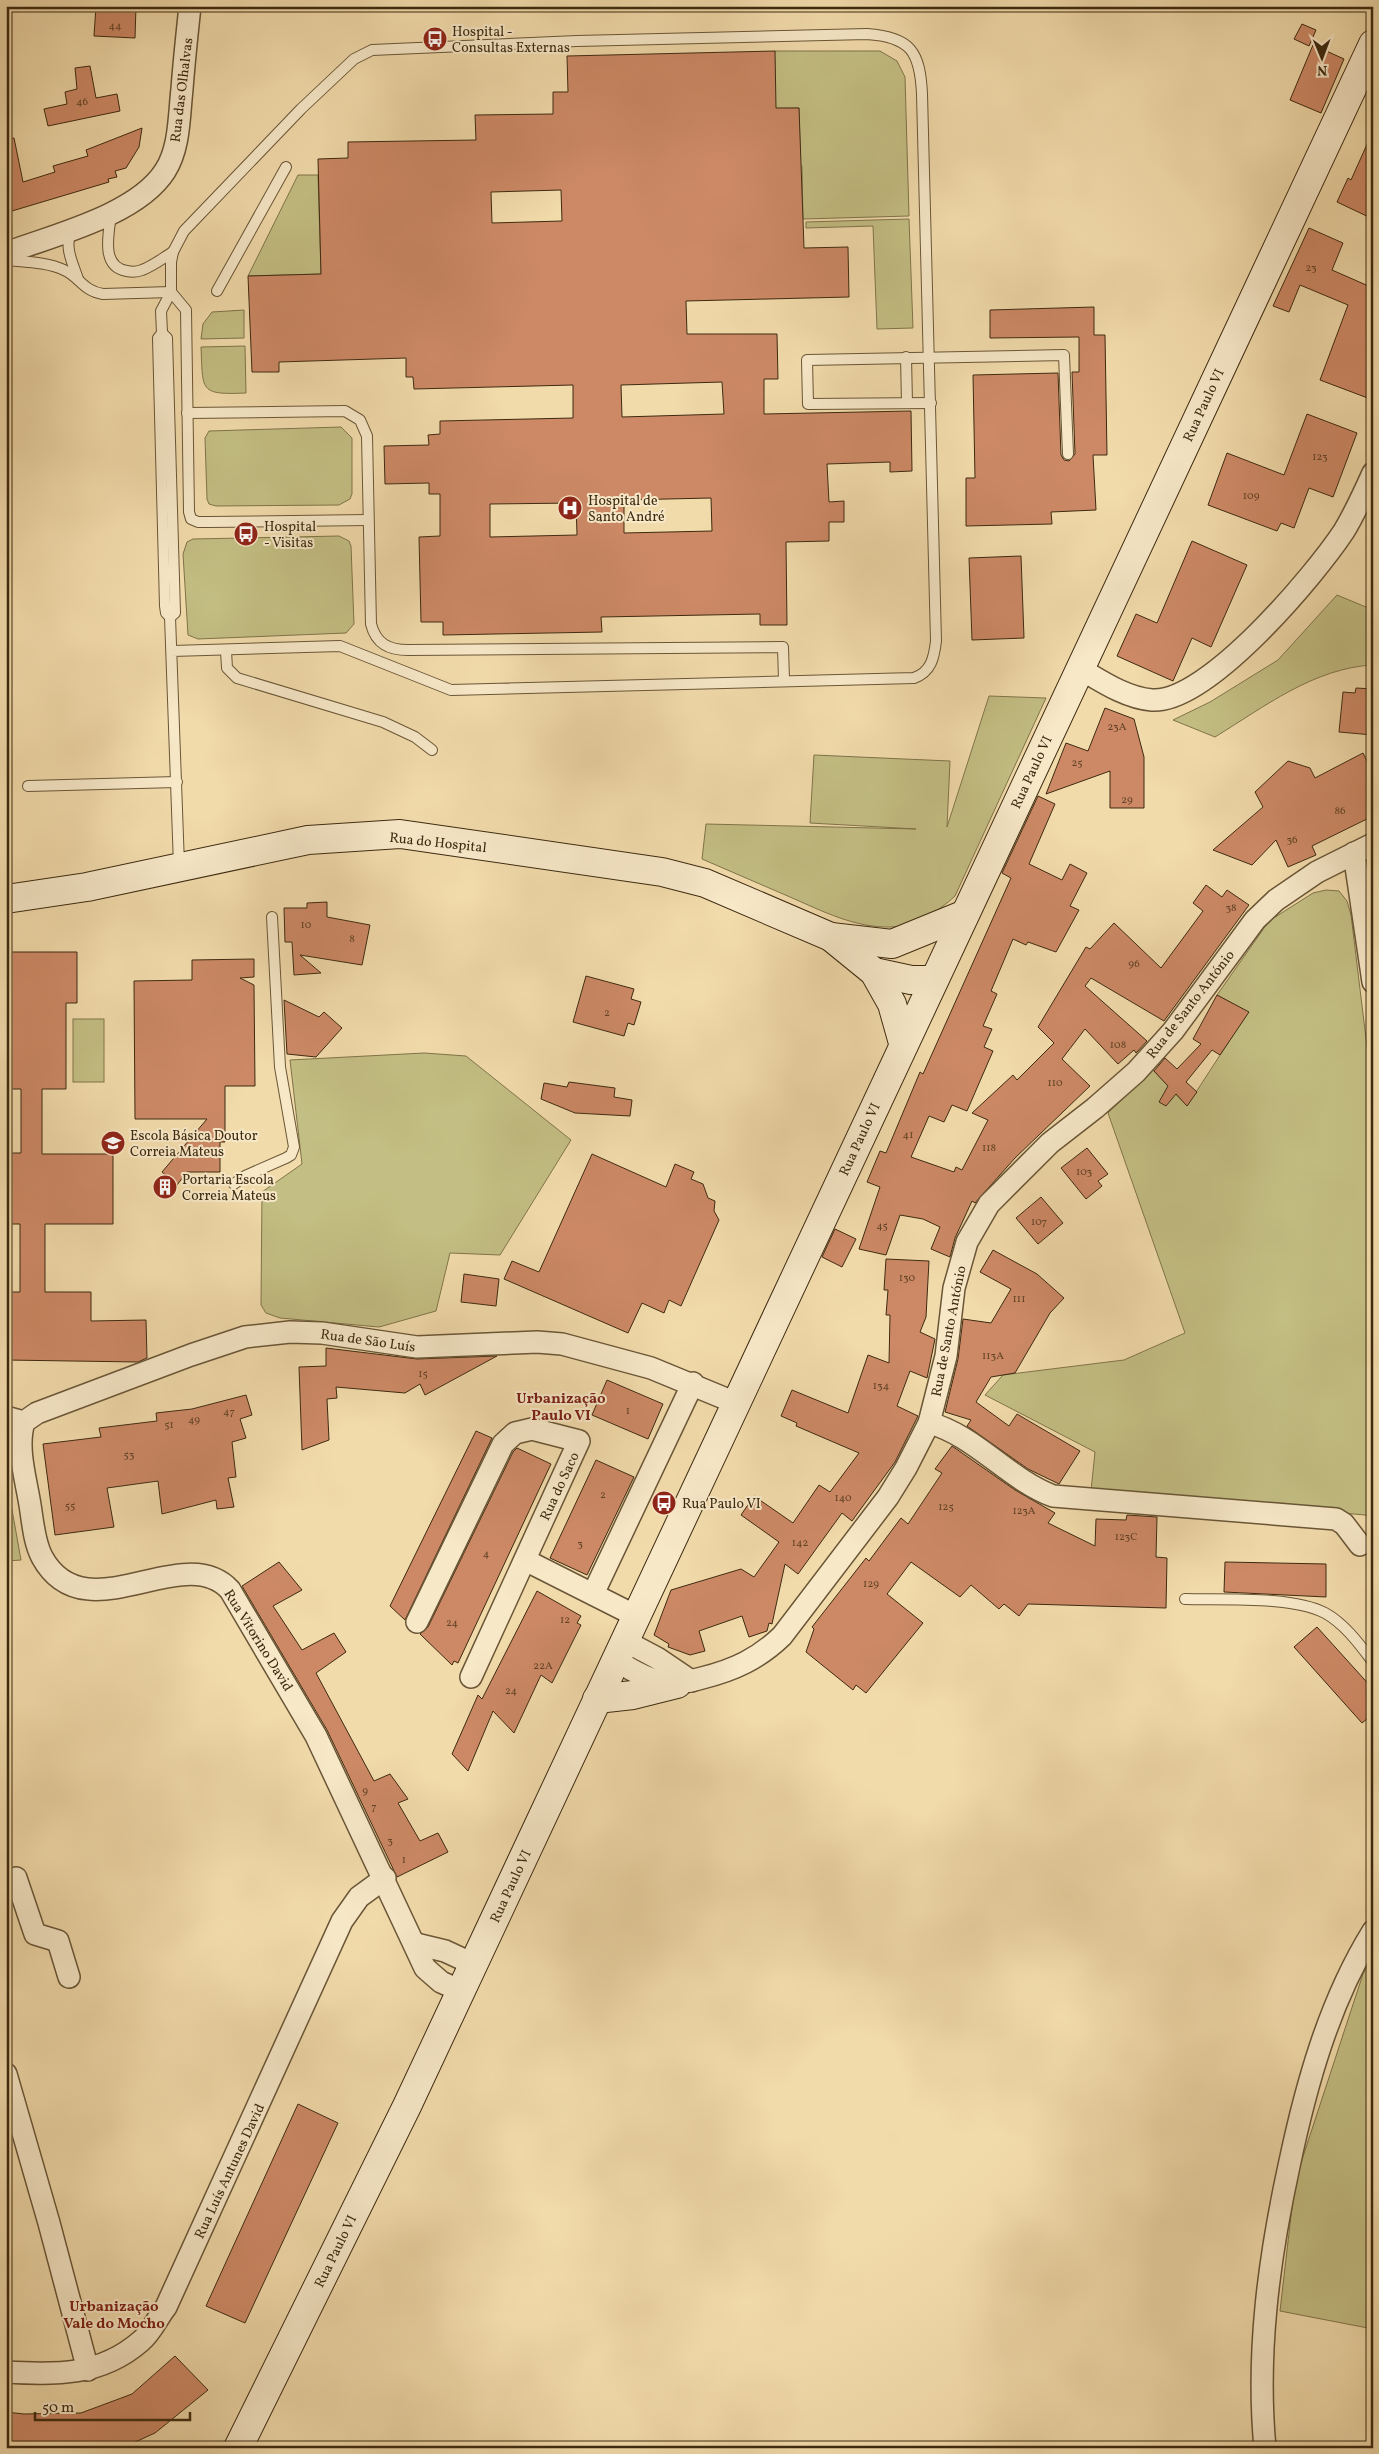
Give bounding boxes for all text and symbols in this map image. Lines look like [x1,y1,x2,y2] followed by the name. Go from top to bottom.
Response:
[108,19,122,34] house number: 44
[452,23,570,58] place label: Hospital - Consultas Externas
[422,26,448,52] bus stop icon: Hospital - Consultas Externas
[1296,32,1346,82] north arrow
[167,37,198,144] street label: Rua das Olhalvas
[1317,60,1327,79] text: N
[76,95,88,110] house number: 46
[1305,261,1317,276] house number: 23
[1179,366,1230,445] street label: Rua Paulo VI
[1312,450,1328,465] house number: 123
[1243,489,1260,504] house number: 109
[588,492,665,527] place label: Hospital de Santo André
[557,495,583,521] hospital icon: Hospital de Santo André
[264,518,316,553] place label: Hospital - Visitas
[233,521,259,547] bus stop icon: Hospital - Visitas
[1108,720,1127,735] house number: 23A
[1007,733,1058,812] street label: Rua Paulo VI
[1071,756,1083,771] house number: 25
[1121,793,1133,808] house number: 29
[1334,804,1346,819] house number: 86
[388,829,487,858] street label: Rua do Hospital
[1286,833,1298,848] house number: 36
[1225,901,1237,916] house number: 38
[301,918,312,933] house number: 10
[349,932,355,947] house number: 8
[1143,947,1240,1063] street label: Rua de Santo António
[1128,957,1140,972] house number: 96
[604,1006,610,1021] house number: 2
[1110,1038,1127,1053] house number: 108
[1047,1076,1063,1091] house number: 110
[835,1100,886,1179] street label: Rua Paulo VI
[130,1127,258,1162] place label: Escola Básica Doutor Correia Mateus
[903,1128,913,1143] house number: 41
[100,1130,126,1156] school or university icon: Escola Básica Doutor Correia Mateus
[982,1141,996,1156] house number: 118
[1076,1165,1092,1180] house number: 103
[182,1171,276,1206] place label: Portaria Escola Correia Mateus
[152,1174,178,1200] building icon: Portaria Escola Correia Mateus
[1031,1215,1047,1230] house number: 107
[876,1219,888,1234] house number: 45
[927,1264,971,1398] street label: Rua de Santo António
[899,1271,916,1286] house number: 130
[1013,1292,1025,1307] house number: 111
[319,1325,416,1358] street label: Rua de São Luís
[982,1349,1004,1364] house number: 113A
[418,1367,428,1382] house number: 15
[873,1379,890,1394] house number: 134
[516,1389,606,1427] district label: Urbanização Paulo VI
[626,1404,630,1419] house number: 1
[223,1405,235,1420] house number: 47
[188,1413,200,1428] house number: 49
[164,1418,174,1433] house number: 51
[124,1448,135,1463] house number: 53
[536,1449,585,1524] street label: Rua do Saco
[600,1488,606,1503] house number: 2
[651,1490,677,1516] bus stop icon: Rua Paulo VI
[834,1491,852,1506] house number: 140
[682,1495,761,1514] place label: Rua Paulo VI
[65,1499,75,1514] house number: 55
[938,1500,954,1515] house number: 125
[1012,1504,1036,1519] house number: 123A
[1115,1530,1137,1545] house number: 123C
[792,1536,808,1551] house number: 142
[577,1537,583,1552] house number: 3
[483,1547,490,1562] house number: 4
[863,1577,879,1592] house number: 129
[219,1586,297,1696] street label: Rua Vitorino David
[560,1613,570,1628] house number: 12
[446,1616,458,1631] house number: 24
[533,1659,553,1674] house number: 22A
[505,1684,517,1699] house number: 24
[362,1784,368,1799] house number: 9
[371,1800,377,1815] house number: 7
[387,1834,393,1849] house number: 3
[486,1847,537,1926] street label: Rua Paulo VI
[402,1853,406,1868] house number: 1
[191,2101,270,2242] street label: Rua Luís Antunes David
[311,2212,362,2291] street label: Rua Paulo VI
[63,2297,165,2335] district label: Urbanização Vale do Mocho
[35,2389,190,2421] scale bar
[42,2398,74,2419] text: 50 m

